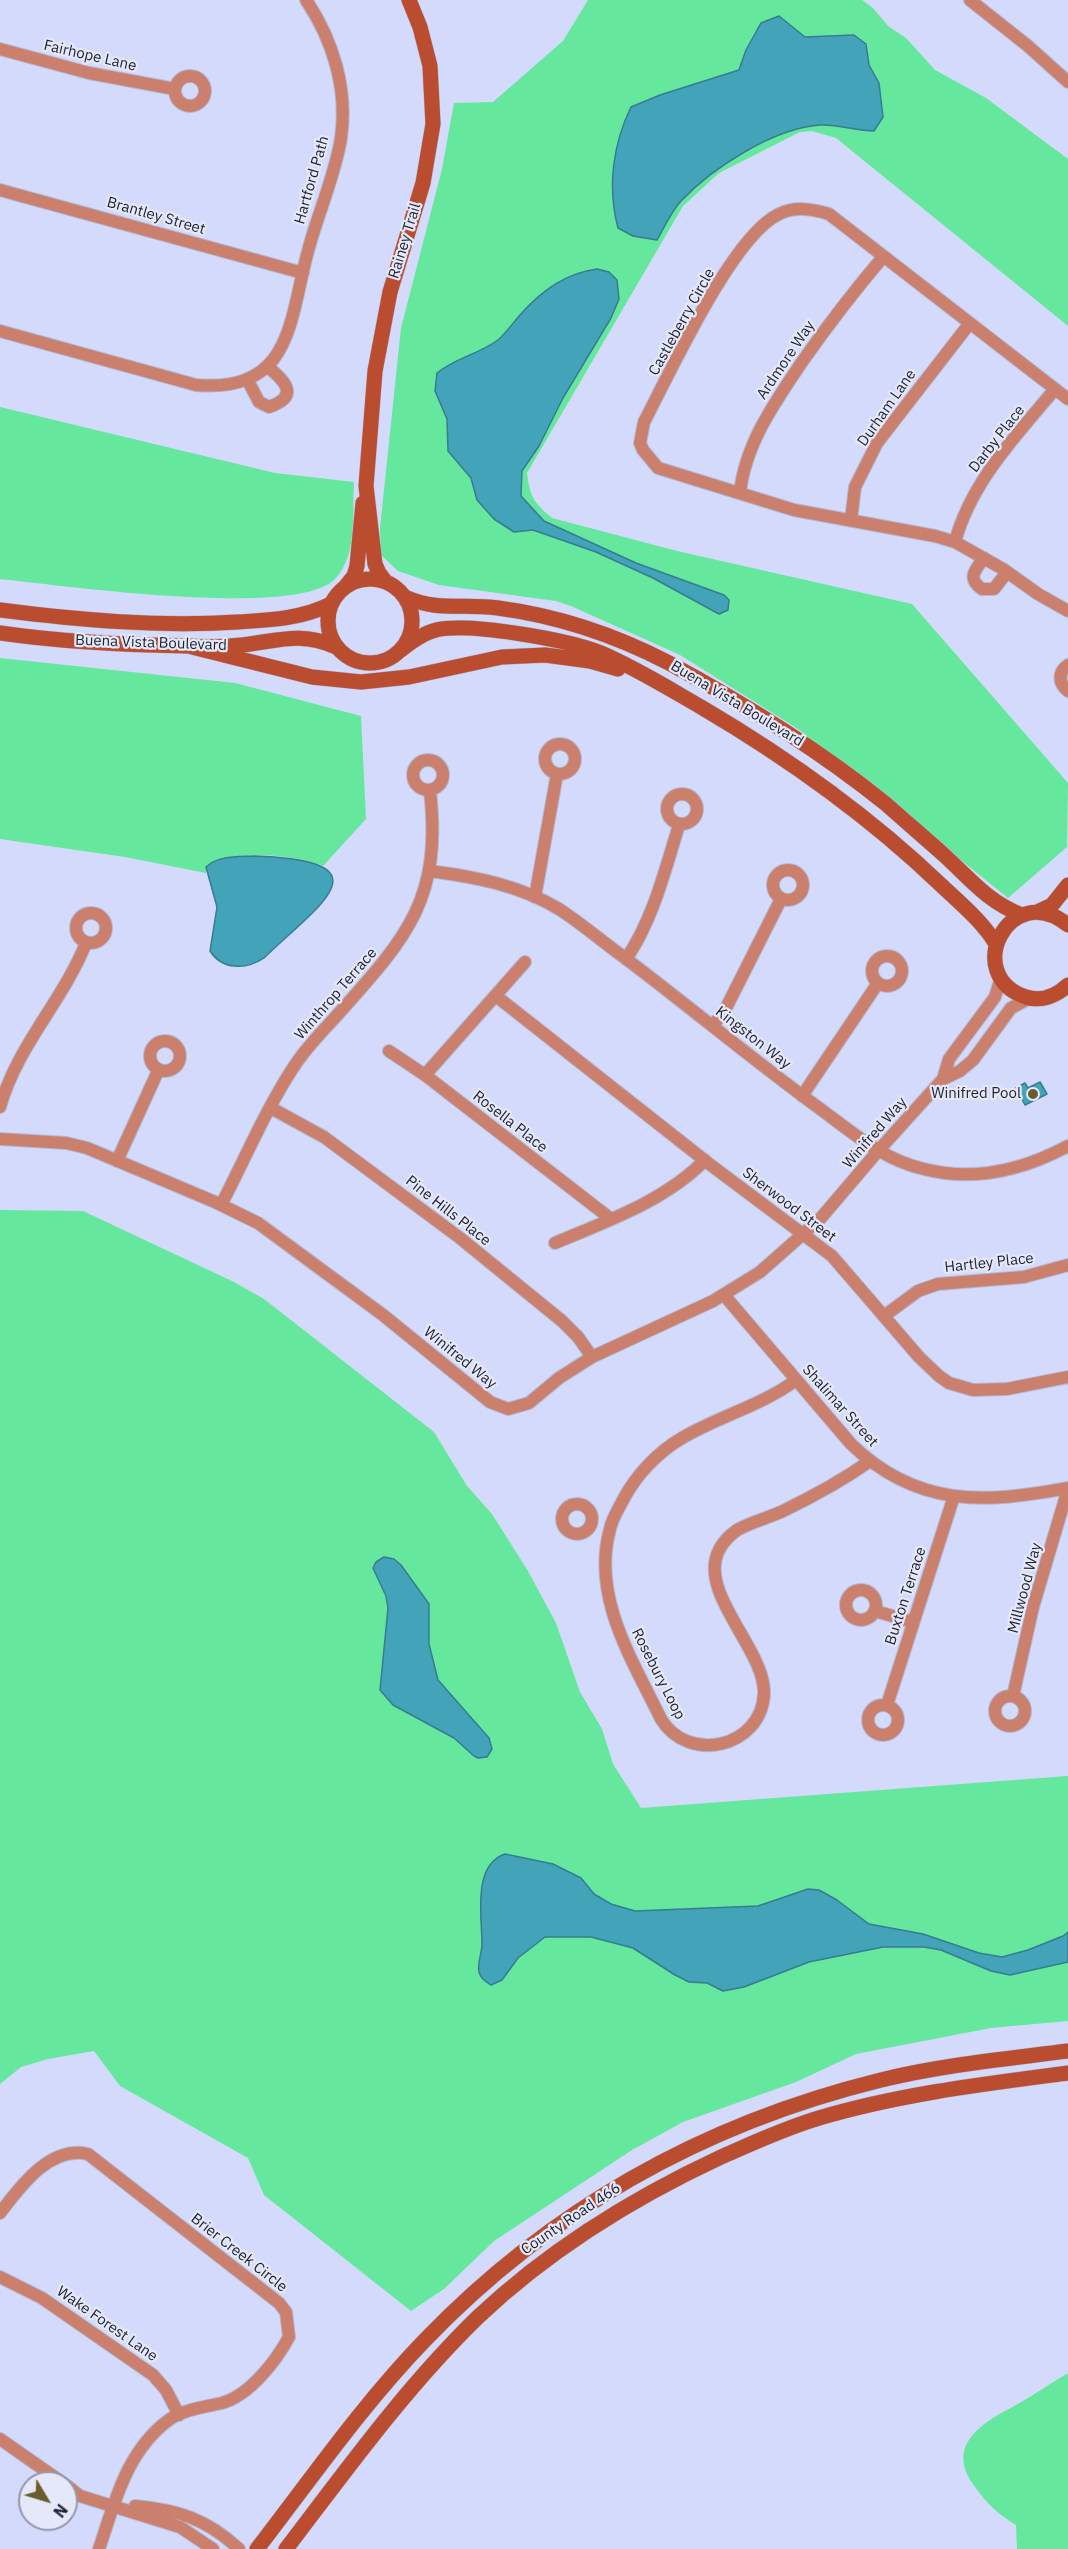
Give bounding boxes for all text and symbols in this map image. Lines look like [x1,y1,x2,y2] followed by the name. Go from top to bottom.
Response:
[42,37,138,75] street label: Fairhope Lane
[291,134,333,226] street label: Hartford Path
[105,193,207,239] street label: Brantley Street
[385,201,425,281] street label: Rainey Trail
[645,265,719,379] street label: Castleberry Circle
[753,317,819,403] street label: Ardmore Way
[854,366,920,450] street label: Durham Lane
[965,402,1029,476] street label: Darby Place
[75,631,227,655] street label: Buena Vista Boulevard
[667,657,807,751] street label: Buena Vista Boulevard
[291,944,381,1044] street label: Winthrop Terrace
[712,1003,794,1073] street label: Kingston Way
[931,1085,1021,1103] place label: Winifred Pool
[469,1087,551,1157] street label: Rosella Place
[1026,1087,1040,1101] marker: Winifred Pool
[839,1094,911,1172] street label: Winifred Way
[739,1164,839,1246] street label: Sherwood Street
[402,1172,494,1250] street label: Pine Hills Place
[944,1249,1034,1277] street label: Hartley Place
[420,1323,500,1393] street label: Winifred Way
[798,1361,882,1451] street label: Shalimar Street
[1004,1541,1046,1635] street label: Millwood Way
[882,1545,930,1647] street label: Buxton Terrace
[627,1625,689,1723] street label: Rosebury Loop
[518,2179,624,2259] street label: County Road 466
[187,2210,291,2296] street label: Brier Creek Circle
[53,2283,161,2365] street label: Wake Forest Lane
[18,2471,78,2531] north arrow
[49,2500,72,2522] text: N

